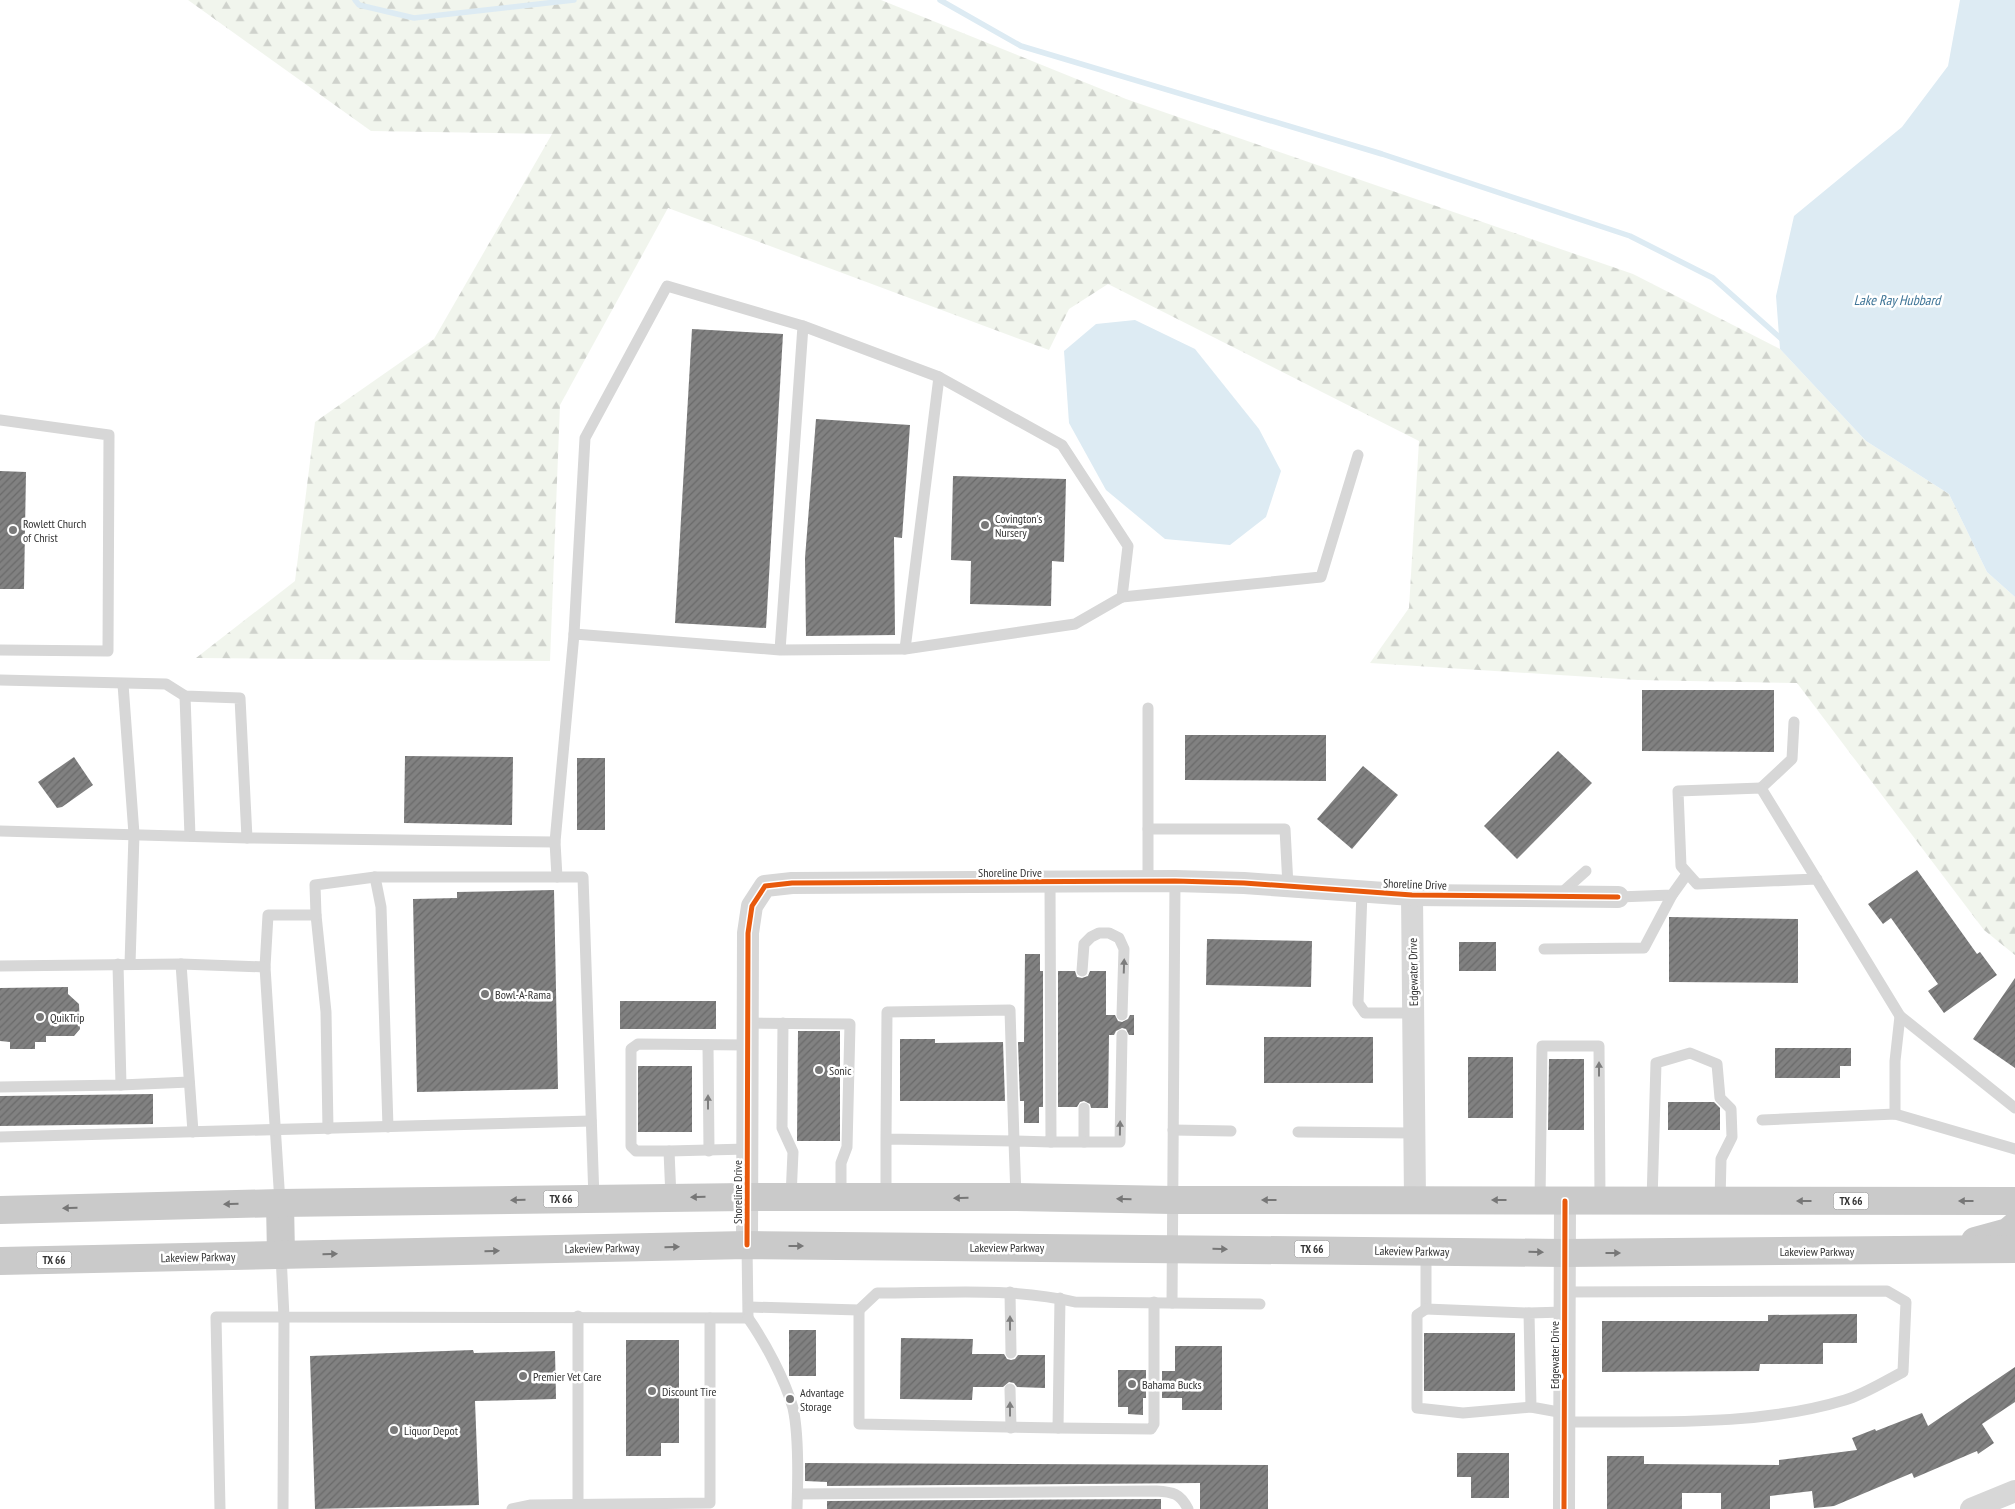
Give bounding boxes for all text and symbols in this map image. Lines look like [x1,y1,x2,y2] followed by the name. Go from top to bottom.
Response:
[1854,291,1942,309] water label: Lake Ray Hubbard
[995,511,1042,540] place label: Covington's Nursery
[23,516,86,545] place label: Rowlett Church of Christ
[979,519,991,531] marker: Covington's Nursery
[7,524,19,536] marker: Rowlett Church of Christ
[978,865,1042,880] street label: Shoreline Drive
[1383,875,1447,893] street label: Shoreline Drive
[1405,938,1421,1006] street label: Edgewater Drive
[1120,958,1128,974] one-way arrow
[495,987,551,1002] place label: Bowl-A-Rama
[479,988,491,1000] marker: Bowl-A-Rama
[50,1010,85,1025] place label: QuikTrip
[34,1011,46,1023] marker: QuikTrip
[1595,1061,1603,1077] one-way arrow
[829,1063,852,1078] place label: Sonic
[813,1064,825,1076] marker: Sonic
[704,1094,712,1110] one-way arrow
[1117,1120,1125,1136] one-way arrow
[730,1160,745,1224] street label: Shoreline Drive
[544,1190,578,1208] road number: TX 66
[1834,1192,1868,1210] road number: TX 66
[689,1194,705,1202] one-way arrow
[953,1194,969,1202] one-way arrow
[1115,1195,1131,1203] one-way arrow
[510,1196,526,1204] one-way arrow
[1261,1196,1277,1204] one-way arrow
[1491,1196,1507,1204] one-way arrow
[1795,1197,1811,1205] one-way arrow
[1958,1197,1974,1205] one-way arrow
[223,1201,239,1209] one-way arrow
[62,1204,78,1212] one-way arrow
[565,1240,640,1256] street label: Lakeview Parkway
[970,1240,1045,1255] street label: Lakeview Parkway
[1294,1240,1330,1258] road number: TX 66
[788,1242,804,1250] one-way arrow
[664,1243,680,1251] one-way arrow
[1375,1243,1450,1259] street label: Lakeview Parkway
[1780,1244,1855,1259] street label: Lakeview Parkway
[1212,1245,1228,1253] one-way arrow
[485,1246,501,1254] one-way arrow
[1605,1248,1621,1256] one-way arrow
[161,1249,236,1265] street label: Lakeview Parkway
[1528,1249,1544,1257] one-way arrow
[322,1250,338,1258] one-way arrow
[36,1252,72,1268] road number: TX 66
[1006,1315,1014,1331] one-way arrow
[1547,1321,1562,1389] street label: Edgewater Drive
[533,1369,601,1384] place label: Premier Vet Care
[517,1370,529,1382] marker: Premier Vet Care
[1142,1377,1202,1392] place label: Bahama Bucks
[1126,1378,1138,1390] marker: Bahama Bucks
[662,1384,716,1399] place label: Discount Tire
[646,1385,658,1397] marker: Discount Tire
[800,1385,844,1414] place label: Advantage Storage
[784,1393,796,1405] marker: Advantage Storage
[1006,1401,1014,1417] one-way arrow
[404,1423,459,1438] place label: Liquor Depot
[388,1424,400,1436] marker: Liquor Depot

